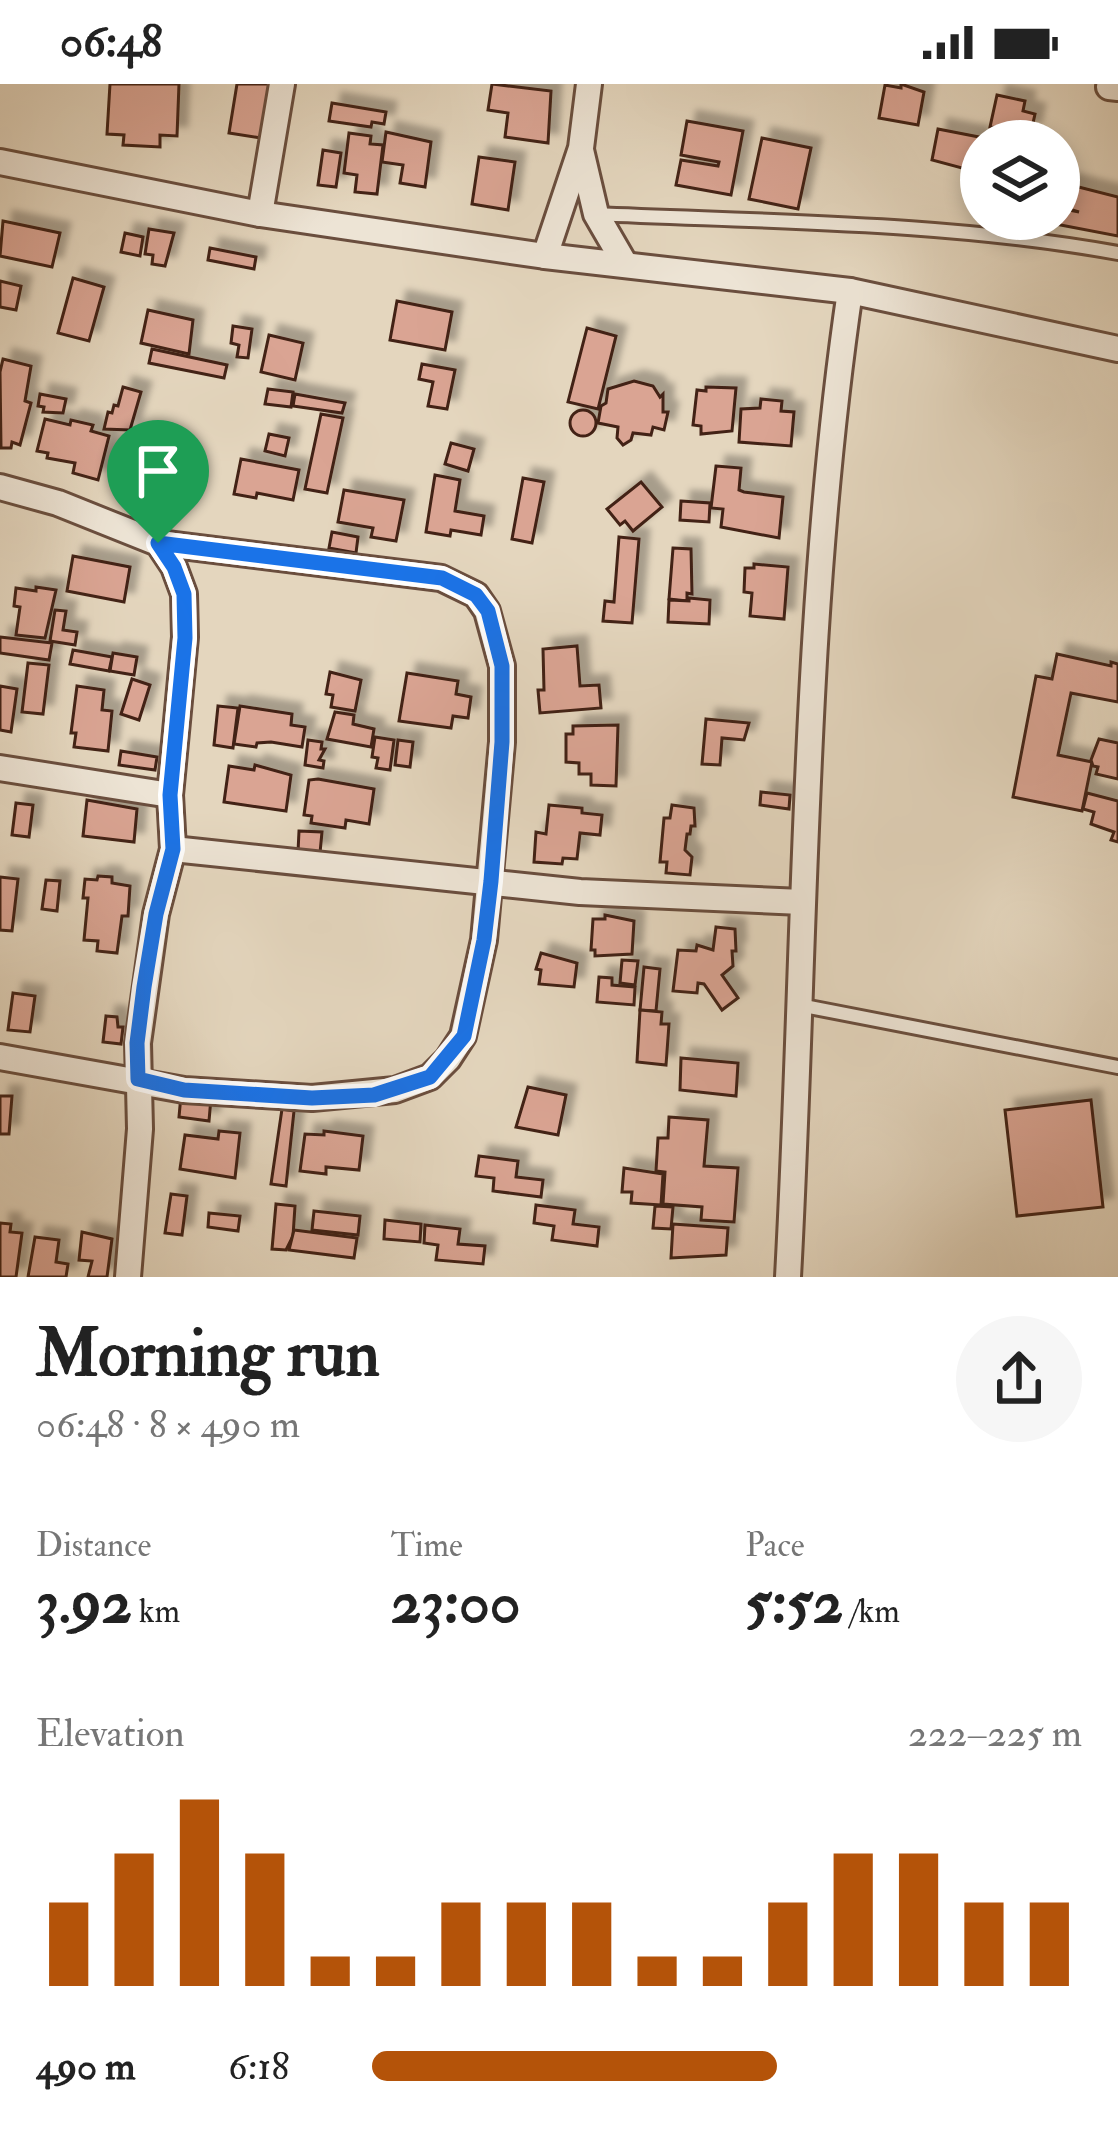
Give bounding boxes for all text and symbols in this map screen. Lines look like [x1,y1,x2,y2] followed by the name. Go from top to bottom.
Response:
[60,14,162,70] text: 06:48
[960,120,1080,240] map controls
[960,120,1080,240] button: layers
[107,420,209,543] pin
[125,438,191,504] icon: arrive
[36,1313,380,1396] text: Morning run
[956,1316,1082,1442] button: share
[36,1400,300,1449] text: 06:48 · 8 × 490 m
[36,1525,151,1566] text: Distance
[391,1525,463,1566] text: Time
[745,1525,805,1566] text: Pace
[36,1566,132,1641] text: 3.92
[391,1566,520,1641] text: 23:00
[745,1566,843,1641] text: 5:52
[132,1591,180,1632] text: km
[843,1591,900,1632] text: /km
[36,1709,185,1758] text: Elevation
[908,1709,1082,1758] text: 222–225 m
[36,2042,135,2091] text: 490 m
[228,2042,290,2091] text: 6:18

